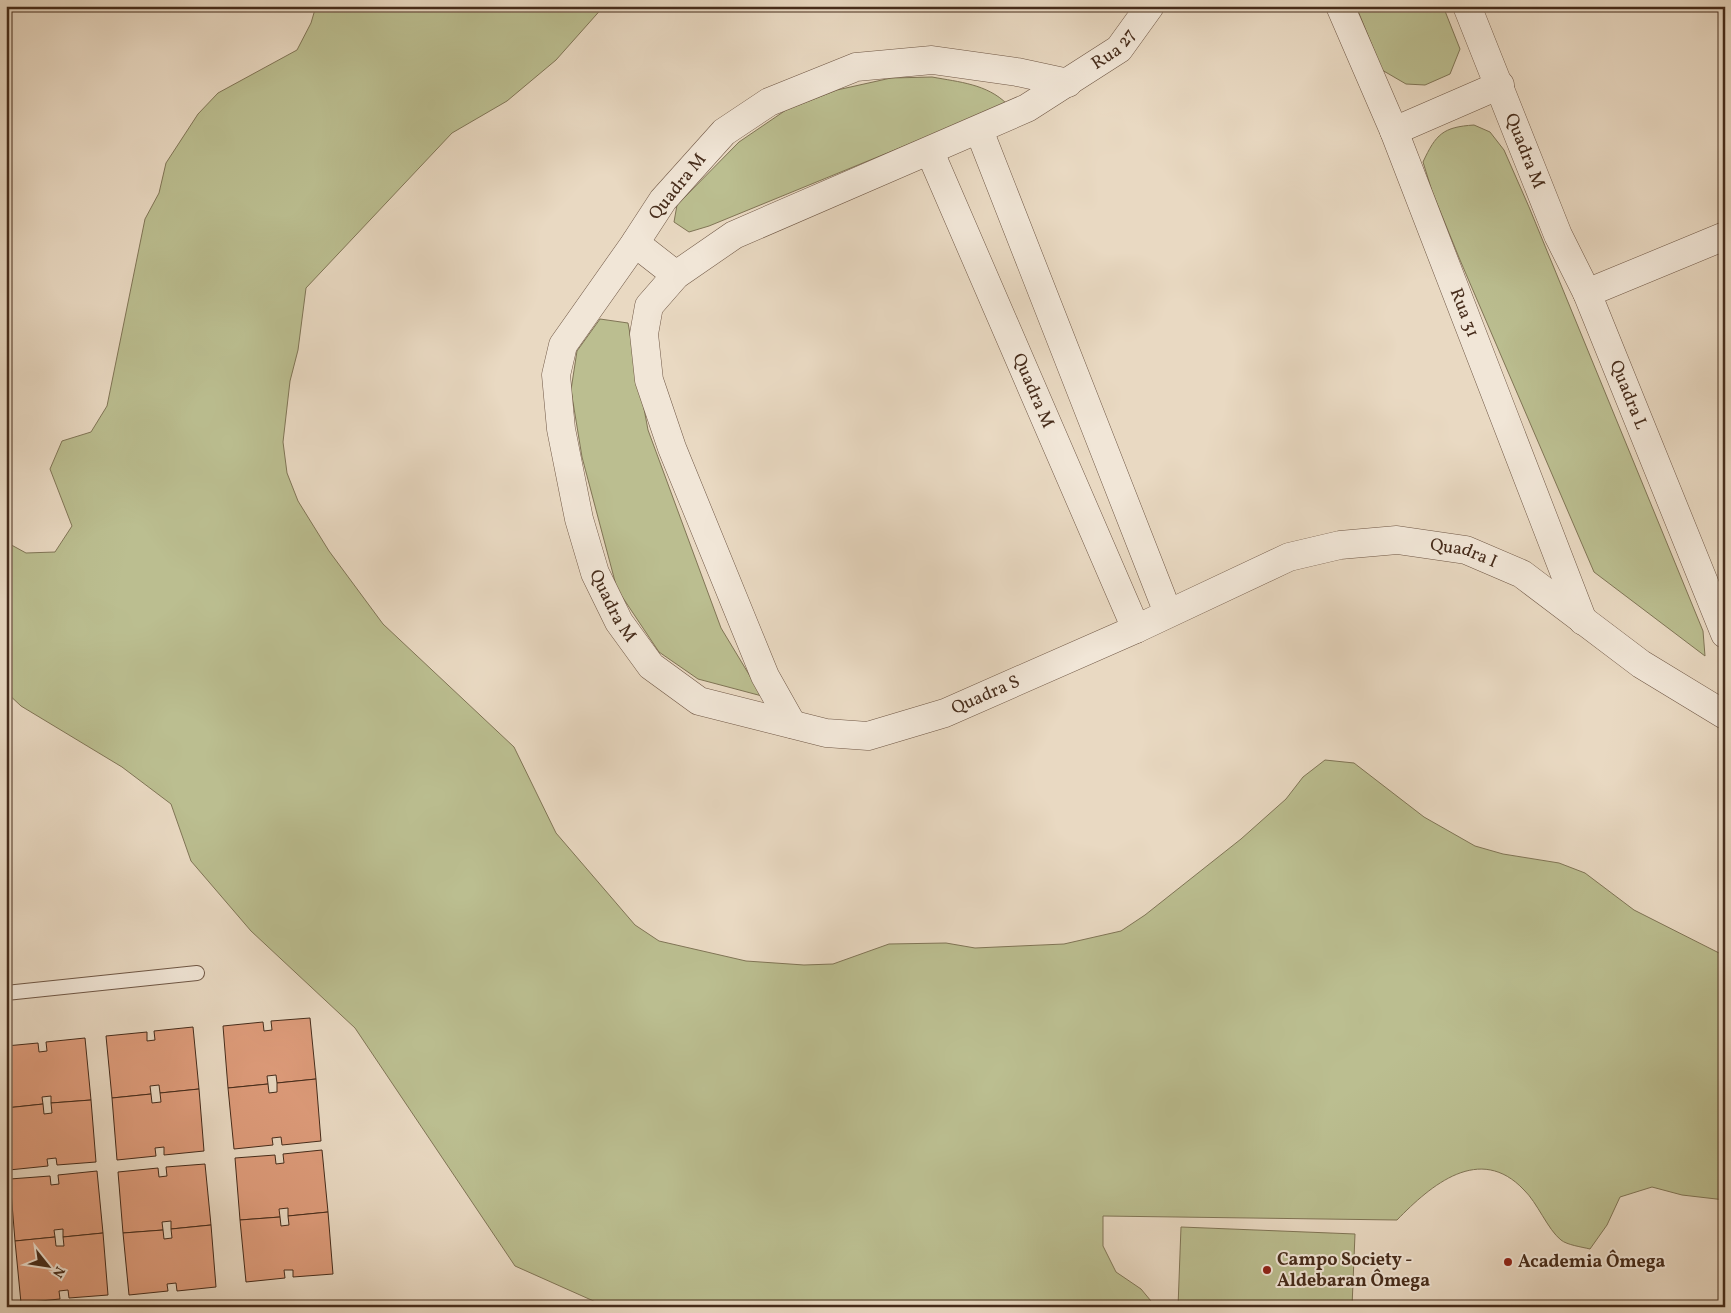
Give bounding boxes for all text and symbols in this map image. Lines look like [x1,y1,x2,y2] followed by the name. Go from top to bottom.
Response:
[1087,23,1142,76] street label: Rua 27
[1498,109,1551,193] street label: Quadra M
[643,148,713,226] street label: Quadra M
[1443,284,1485,341] street label: Rua 31
[1006,349,1060,432] street label: Quadra M
[1603,356,1653,433] street label: Quadra L
[1428,532,1501,574] street label: Quadra I
[583,565,642,648] street label: Quadra M
[947,669,1024,721] street label: Quadra S
[22,1240,72,1290] north arrow
[1277,1248,1430,1294] place label: Campo Society - Aldebaran Ômega
[1518,1249,1666,1275] place label: Academia Ômega
[1502,1256,1514,1268] marker: Academia Ômega
[47,1263,69,1281] text: N
[1261,1264,1273,1276] marker: Campo Society - Aldebaran Ômega

